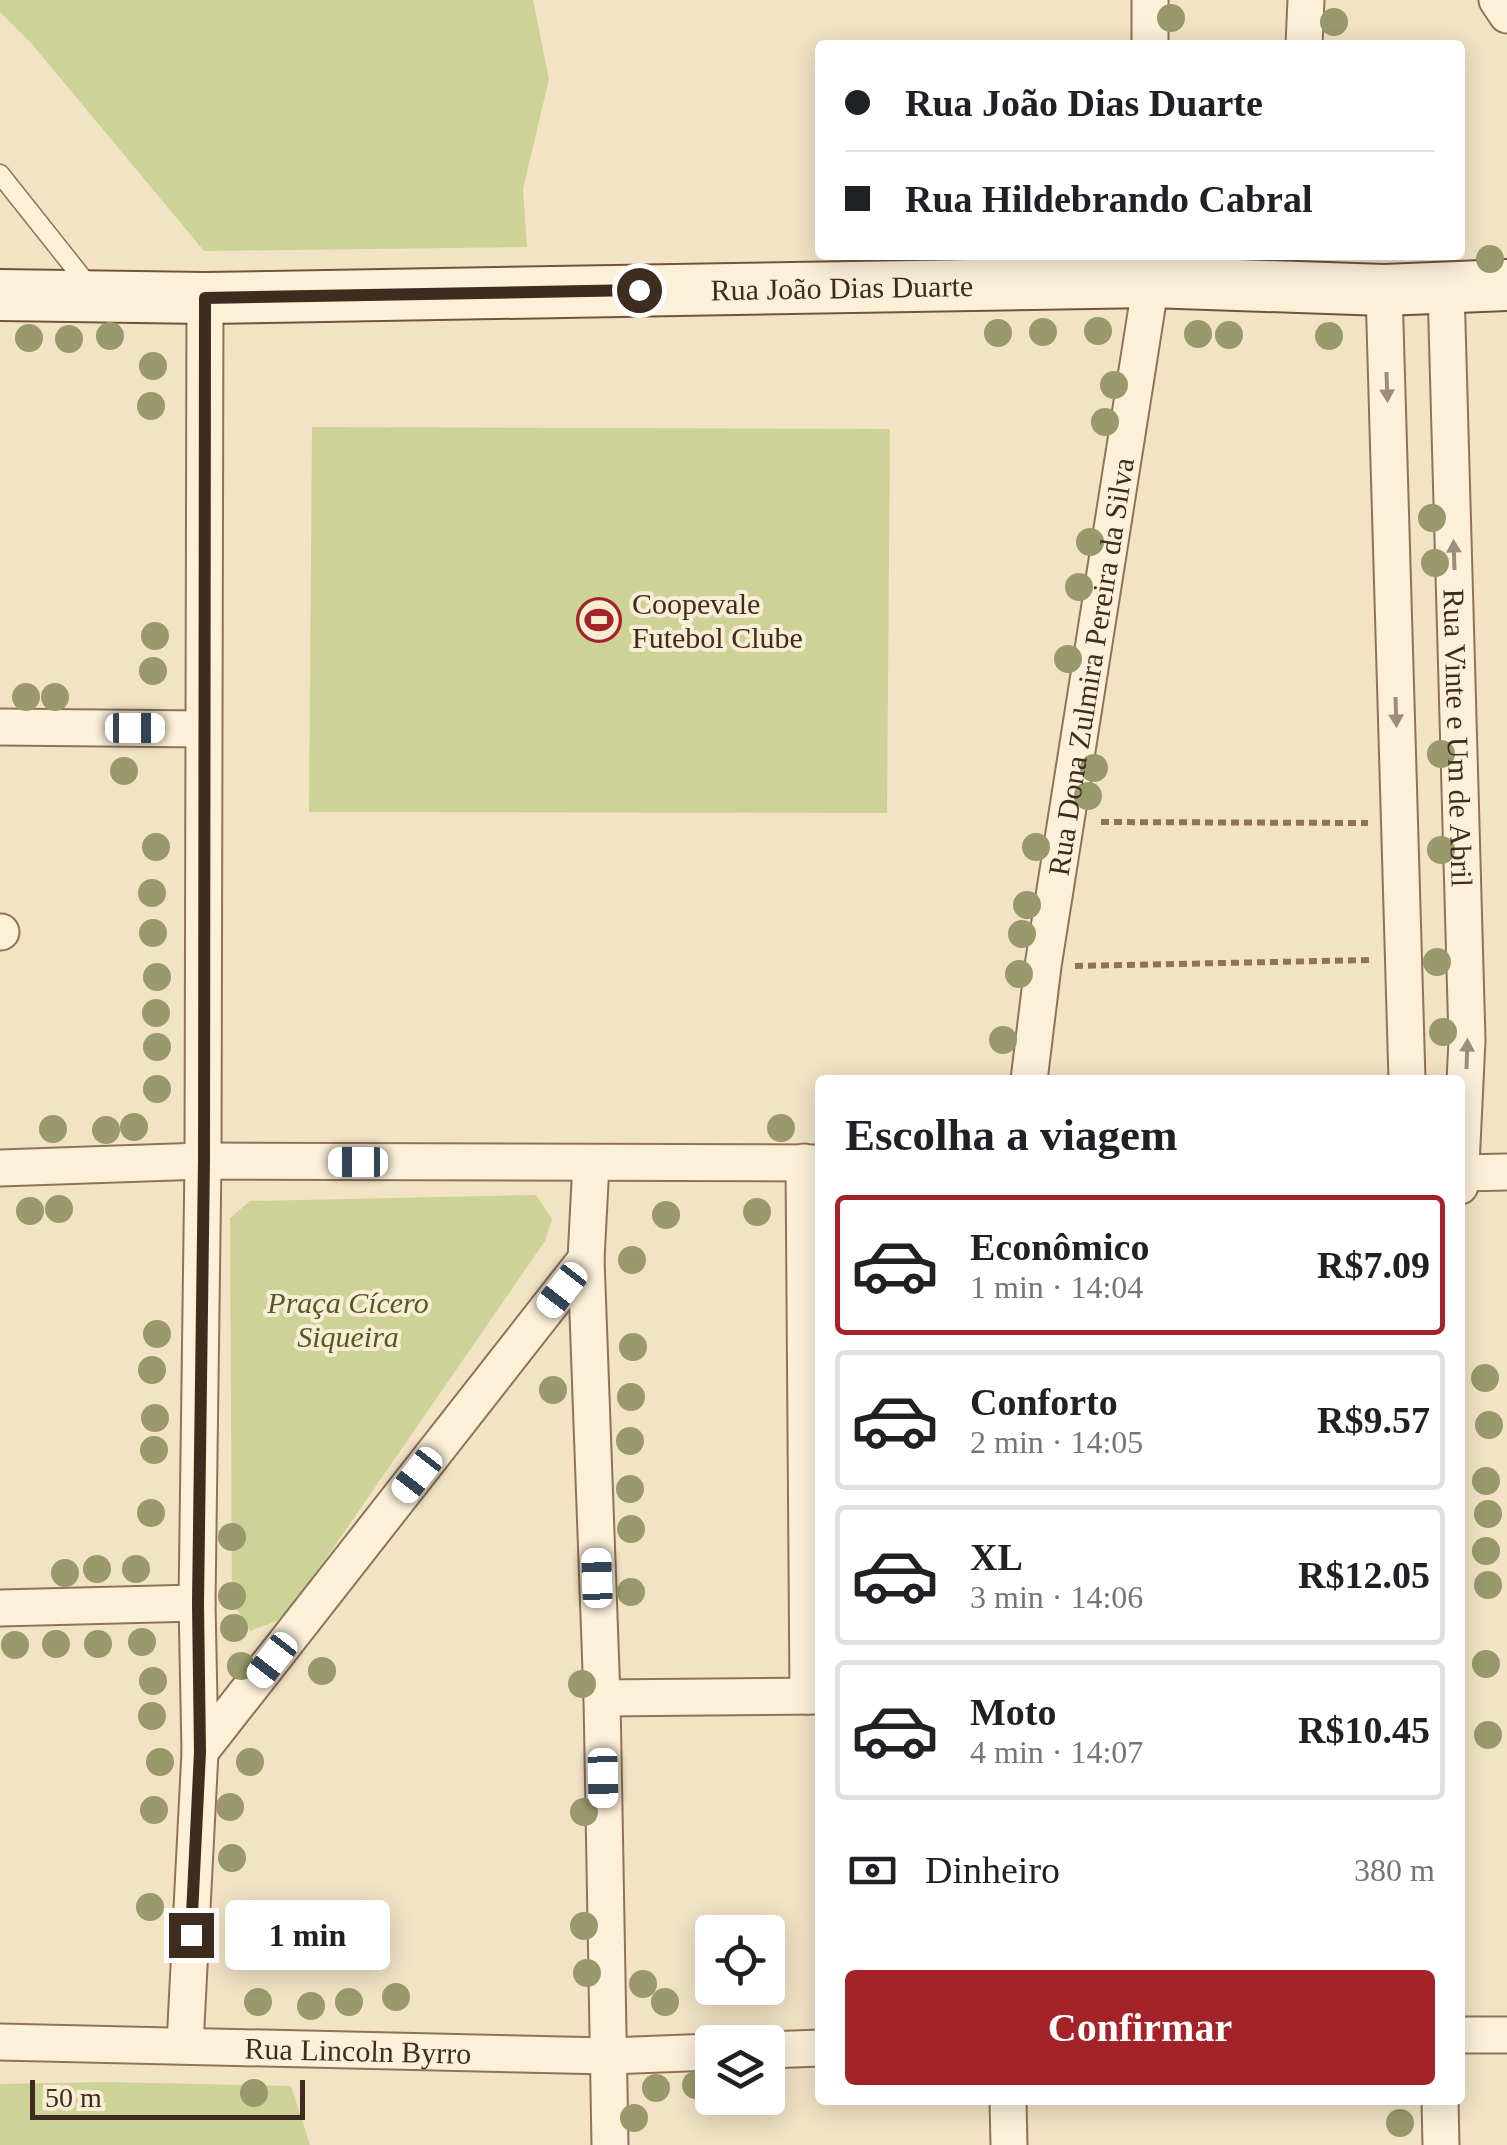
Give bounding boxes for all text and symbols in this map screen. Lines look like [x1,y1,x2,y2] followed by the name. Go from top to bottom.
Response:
[905,82,1263,124] text: Rua João Dias Duarte
[905,178,1313,220] text: Rua Hildebrando Cabral
[617,268,662,313] route start
[710,269,973,306] street label: Rua João Dias Duarte
[1379,372,1395,404] one-way arrow
[1041,455,1140,878] street label: Rua Dona Zulmira Pereira da Silva
[1445,538,1461,570] one-way arrow
[632,587,803,654] place label: Coopevale Futebol Clube
[1438,588,1479,888] street label: Rua Vinte e Um de Abril
[576,597,622,643] sports icon: Coopevale Futebol Clube
[1389,697,1405,729] one-way arrow
[105,713,165,743] car
[1459,1038,1475,1070] one-way arrow
[845,1110,1178,1160] text: Escolha a viagem
[328,1147,388,1177] car
[850,1220,940,1310] icon: car
[970,1226,1149,1268] text: Econômico
[1317,1244,1430,1286] text: R$7.09
[532,1257,592,1323] car
[970,1269,1143,1305] text: 1 min · 14:04
[266,1286,429,1353] park label: Praça Cícero Siqueira
[850,1375,940,1465] icon: car
[970,1381,1118,1423] text: Conforto
[1317,1399,1430,1441] text: R$9.57
[970,1424,1143,1460] text: 2 min · 14:05
[387,1442,447,1508] car
[850,1530,940,1620] icon: car
[970,1536,1023,1578] text: XL
[581,1547,613,1609] car
[1298,1554,1430,1596] text: R$12.05
[970,1579,1143,1615] text: 3 min · 14:06
[242,1627,302,1693] car
[850,1685,940,1775] icon: car
[970,1691,1057,1733] text: Moto
[1298,1709,1430,1751] text: R$10.45
[970,1734,1143,1770] text: 4 min · 14:07
[587,1748,619,1808] car
[845,1843,900,1898] icon: cash
[925,1849,1060,1891] text: Dinheiro
[1354,1852,1435,1888] text: 380 m
[226,1900,391,1970] callout: 1 min
[169,1913,214,1958] route end
[695,1915,785,2115] map controls
[695,1915,785,2005] button: locate
[269,1917,346,1953] text: 1 min
[845,1970,1435,2085] button: Confirmar
[695,2025,785,2115] button: layers
[244,2031,472,2069] street label: Rua Lincoln Byrro
[30,2075,305,2120] scale bar
[45,2082,102,2113] text: 50 m

